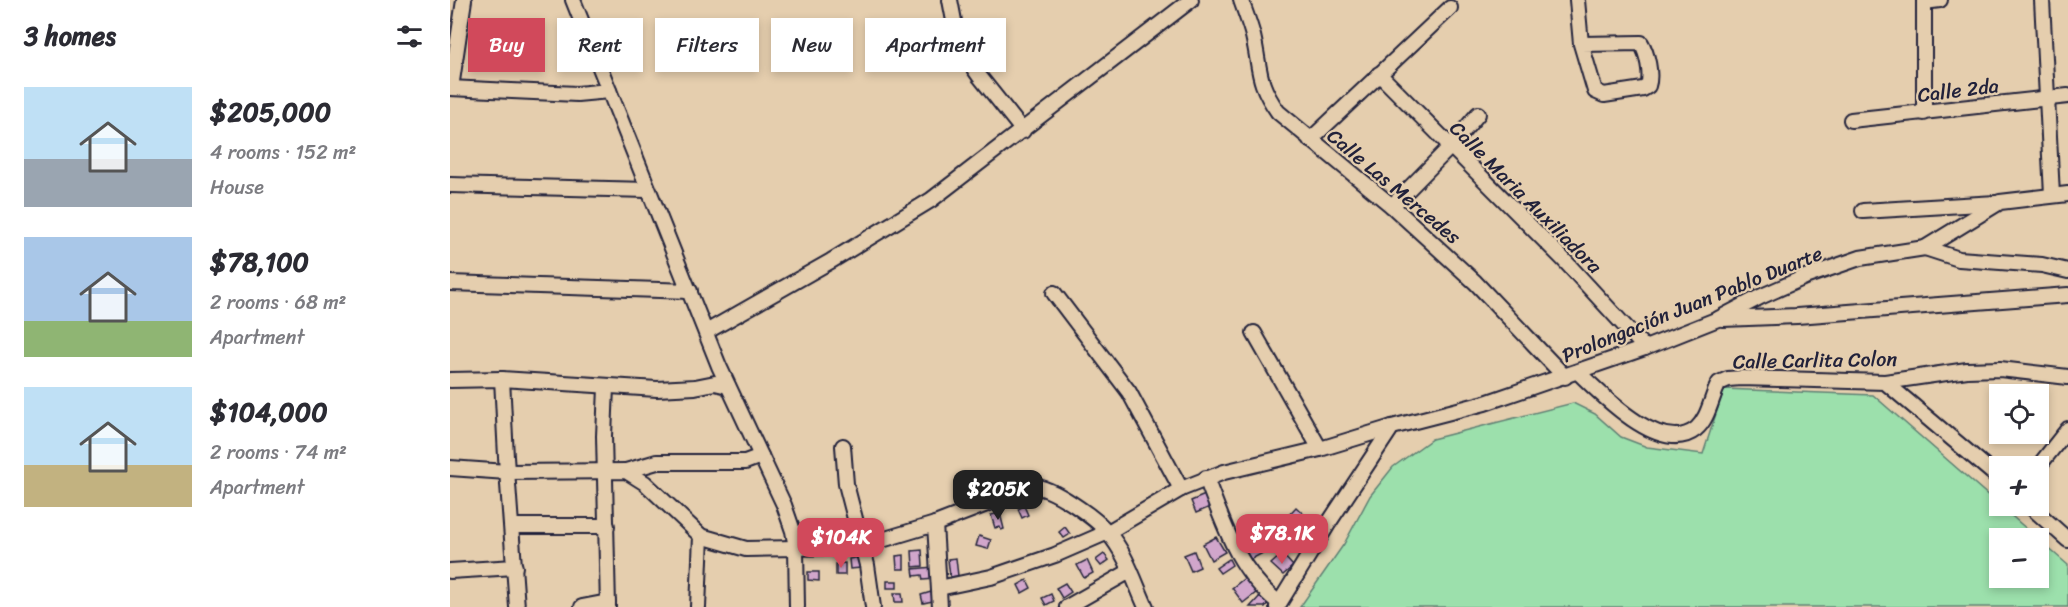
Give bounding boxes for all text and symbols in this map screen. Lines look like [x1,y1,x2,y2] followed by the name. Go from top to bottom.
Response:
[24,13,116,59] text: 3 homes
[468,18,545,72] chip: Buy
[557,18,643,72] chip: Rent
[655,18,759,72] chip: Filters
[771,18,853,72] chip: New
[865,18,1006,72] chip: Apartment
[393,20,426,53] icon: filters
[1915,68,2001,113] street label: Calle 2da
[210,89,331,135] text: $205,000
[72,111,144,183] icon: home
[1441,112,1611,283] street label: Calle Maria Auxiliadora
[1319,120,1469,254] street label: Calle Las Mercedes
[210,135,356,170] text: 4 rooms · 152 m²
[210,170,264,205] text: House
[1556,236,1828,373] street label: Prolongación Juan Pablo Duarte
[210,239,309,285] text: $78,100
[72,261,144,333] icon: home
[210,285,346,320] text: 2 rooms · 68 m²
[210,320,304,355] text: Apartment
[1733,342,1898,379] street label: Calle Carlita Colon
[1989,384,2049,588] map controls
[1989,384,2049,444] button: locate
[210,389,328,435] text: $104,000
[72,411,144,483] icon: home
[210,435,347,470] text: 2 rooms · 74 m²
[1989,456,2049,516] button: +
[210,470,304,505] text: Apartment
[956,470,1040,521] pin: $205K
[967,472,1029,507] text: $205K
[1233,514,1331,565] pin: $78.1K
[1250,516,1314,551] text: $78.1K
[799,518,883,569] pin: $104K
[811,520,871,555] text: $104K
[1989,528,2049,588] button: −

